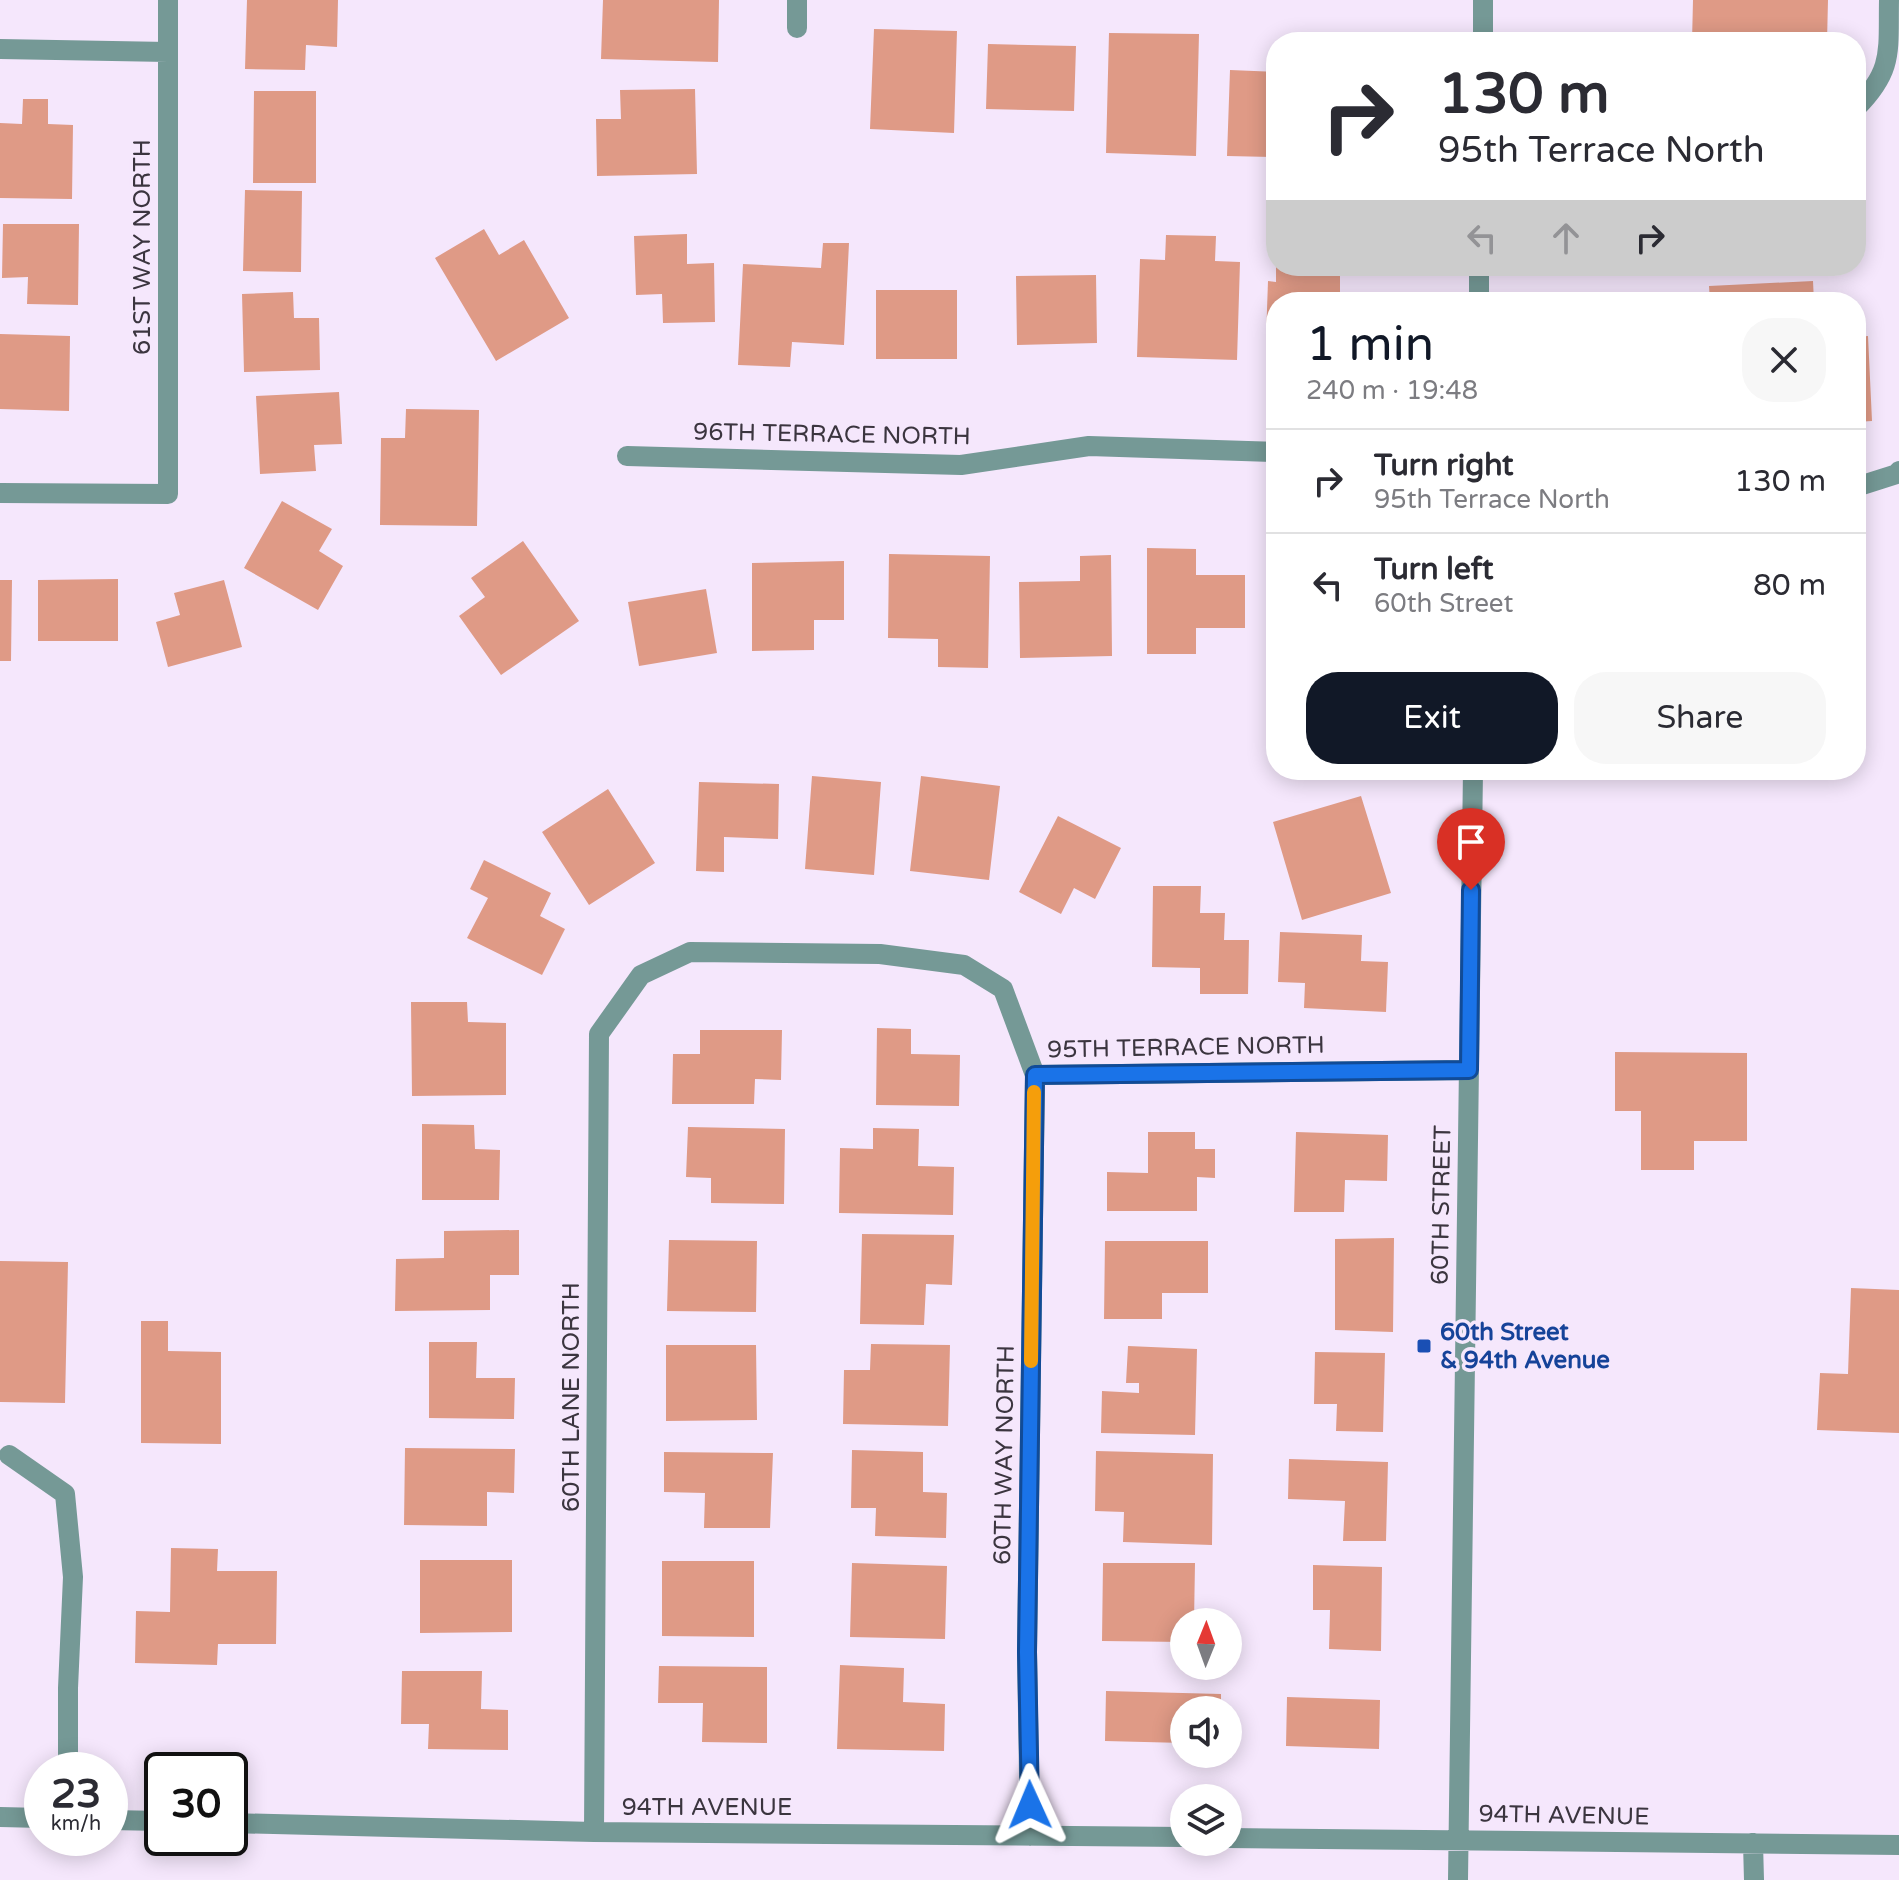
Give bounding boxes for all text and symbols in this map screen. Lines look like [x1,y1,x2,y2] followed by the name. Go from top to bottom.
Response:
[1438,61,1609,128] text: 130 m
[1306,64,1410,168] icon: right
[1438,129,1765,172] text: 95th Terrace North
[128,139,157,355] street label: 61ST WAY NORTH
[1460,216,1504,260] icon: left
[1544,216,1588,260] icon: ahead
[1628,216,1672,260] icon: right
[1306,316,1434,374] text: 1 min
[1742,318,1826,402] button: close
[1306,375,1478,406] text: 240 m · 19:48
[693,418,971,451] street label: 96TH TERRACE NORTH
[1374,447,1514,484] text: Turn right
[1306,459,1350,503] icon: right
[1734,463,1826,500] text: 130 m
[1374,484,1610,515] text: 95th Terrace North
[1374,551,1493,588] text: Turn left
[1306,563,1350,607] icon: left
[1753,567,1826,604] text: 80 m
[1374,588,1514,619] text: 60th Street
[1306,672,1558,764] button: Exit
[1574,672,1826,764] button: Share
[1437,808,1505,890] pin
[1449,820,1493,864] icon: arrive
[1047,1031,1325,1064] street label: 95TH TERRACE NORTH
[1426,1124,1457,1285] street label: 60TH STREET
[557,1282,586,1512] street label: 60TH LANE NORTH
[1440,1318,1610,1375] place label: 60th Street & 94th Avenue
[1415,1337,1433,1355] marker: 60th Street & 94th Avenue
[988,1345,1021,1565] street label: 60TH WAY NORTH
[1170,1608,1242,1680] north arrow
[1170,1608,1242,1856] map controls
[1170,1696,1242,1768] button: sound
[144,1752,248,1856] speed limit sign: 30
[988,1763,1072,1847] position arrow
[51,1770,101,1818] text: 23
[1170,1784,1242,1856] button: layers
[622,1793,792,1822] street label: 94TH AVENUE
[1478,1800,1650,1831] street label: 94TH AVENUE
[51,1812,101,1836] text: km/h

